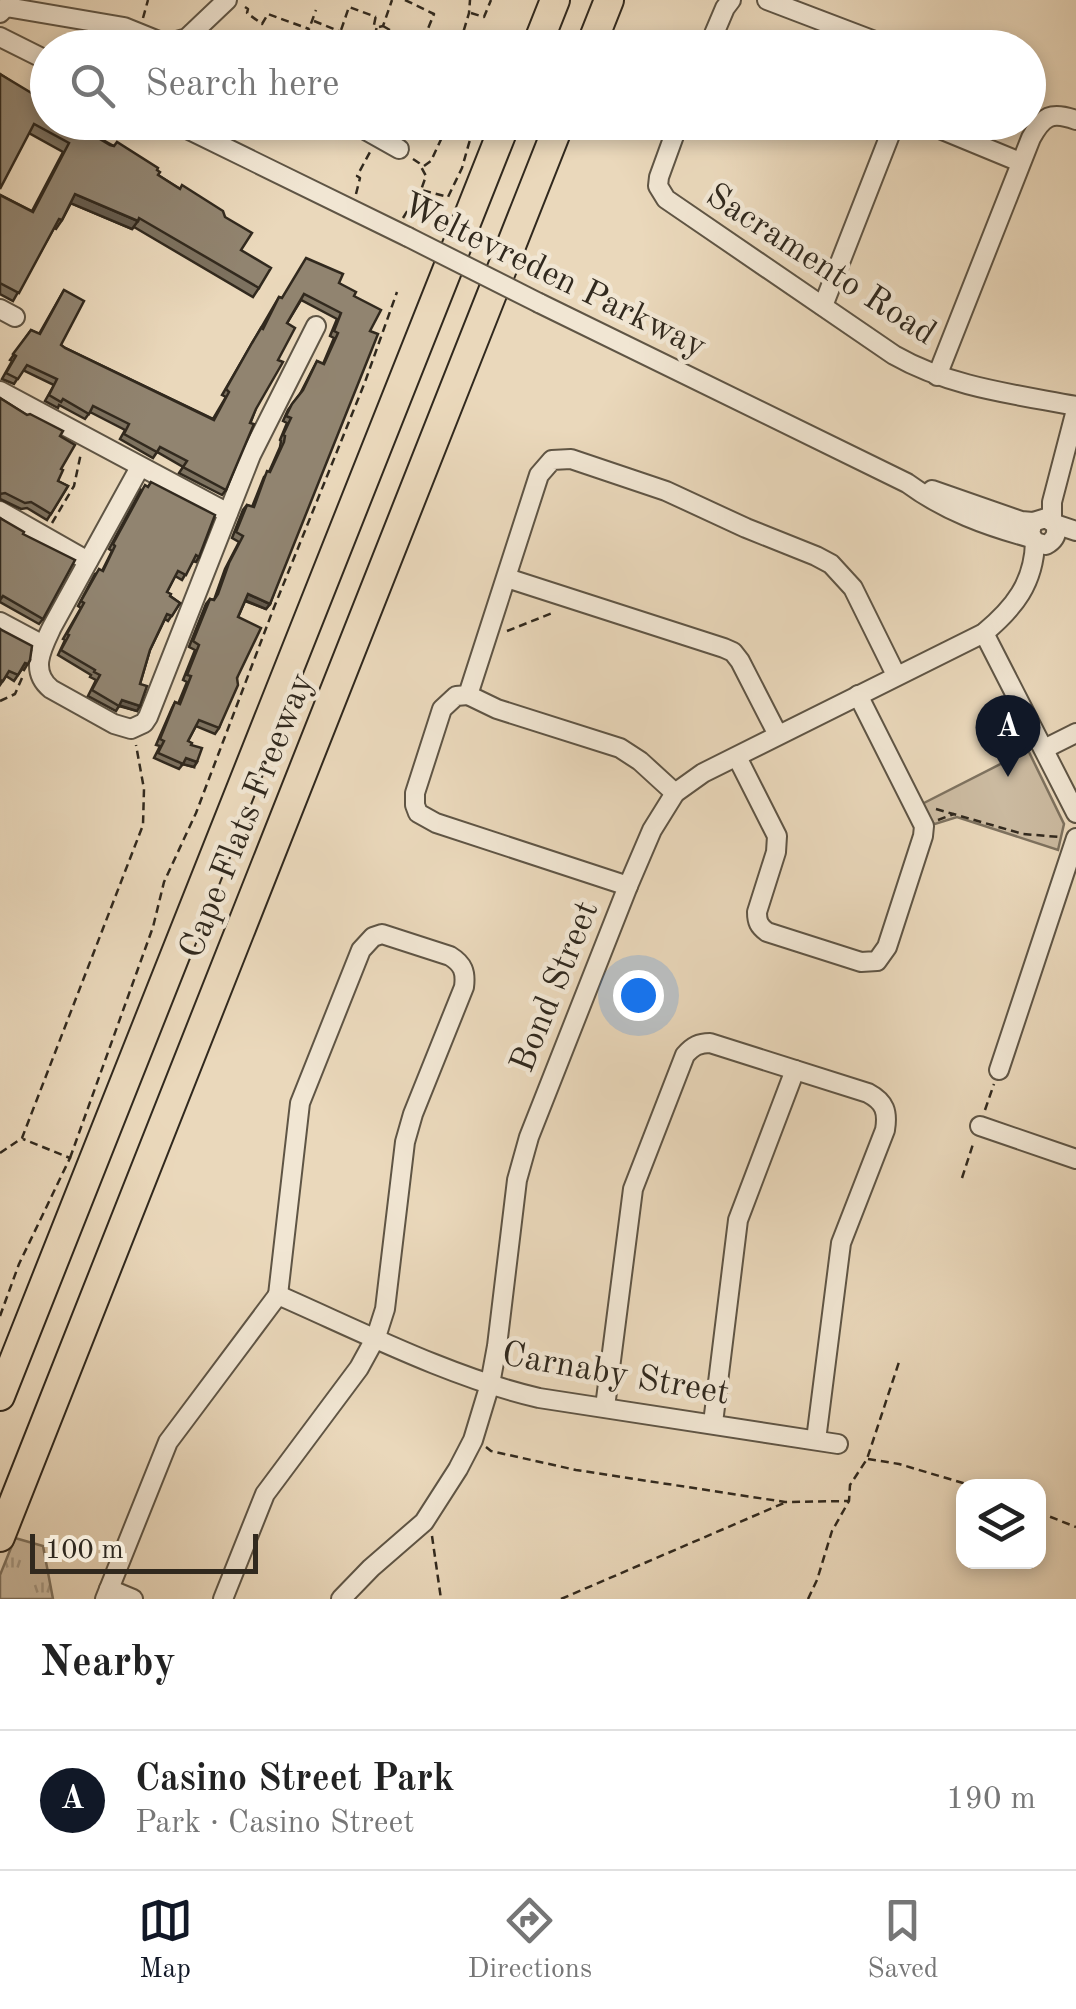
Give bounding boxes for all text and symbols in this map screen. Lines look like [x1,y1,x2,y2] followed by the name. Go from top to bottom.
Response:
[30,30,1046,140] search box
[65,58,120,113] icon: search
[145,66,340,104] text: Search here
[700,178,942,352] street label: Sacramento Road
[396,187,711,365] street label: Weltevreden Parkway
[174,668,320,963] street label: Cape Flats Freeway
[976,694,1040,777] pin: A
[505,896,605,1078] street label: Bond Street
[613,970,664,1021] your location
[499,1337,732,1412] street label: Carnaby Street
[956,1479,1046,1569] map controls
[956,1479,1046,1569] button: layers
[30,1529,258,1574] scale bar
[45,1537,124,1565] text: 100 m
[40,1643,176,1685] text: Nearby
[135,1761,454,1799] text: Casino Street Park
[60,1784,85,1816] text: A
[946,1784,1036,1816] text: 190 m
[135,1808,415,1840] text: Park · Casino Street
[138,1893,193,1988] tab: Map
[468,1893,592,1988] tab: Directions
[867,1893,938,1988] tab: Saved

